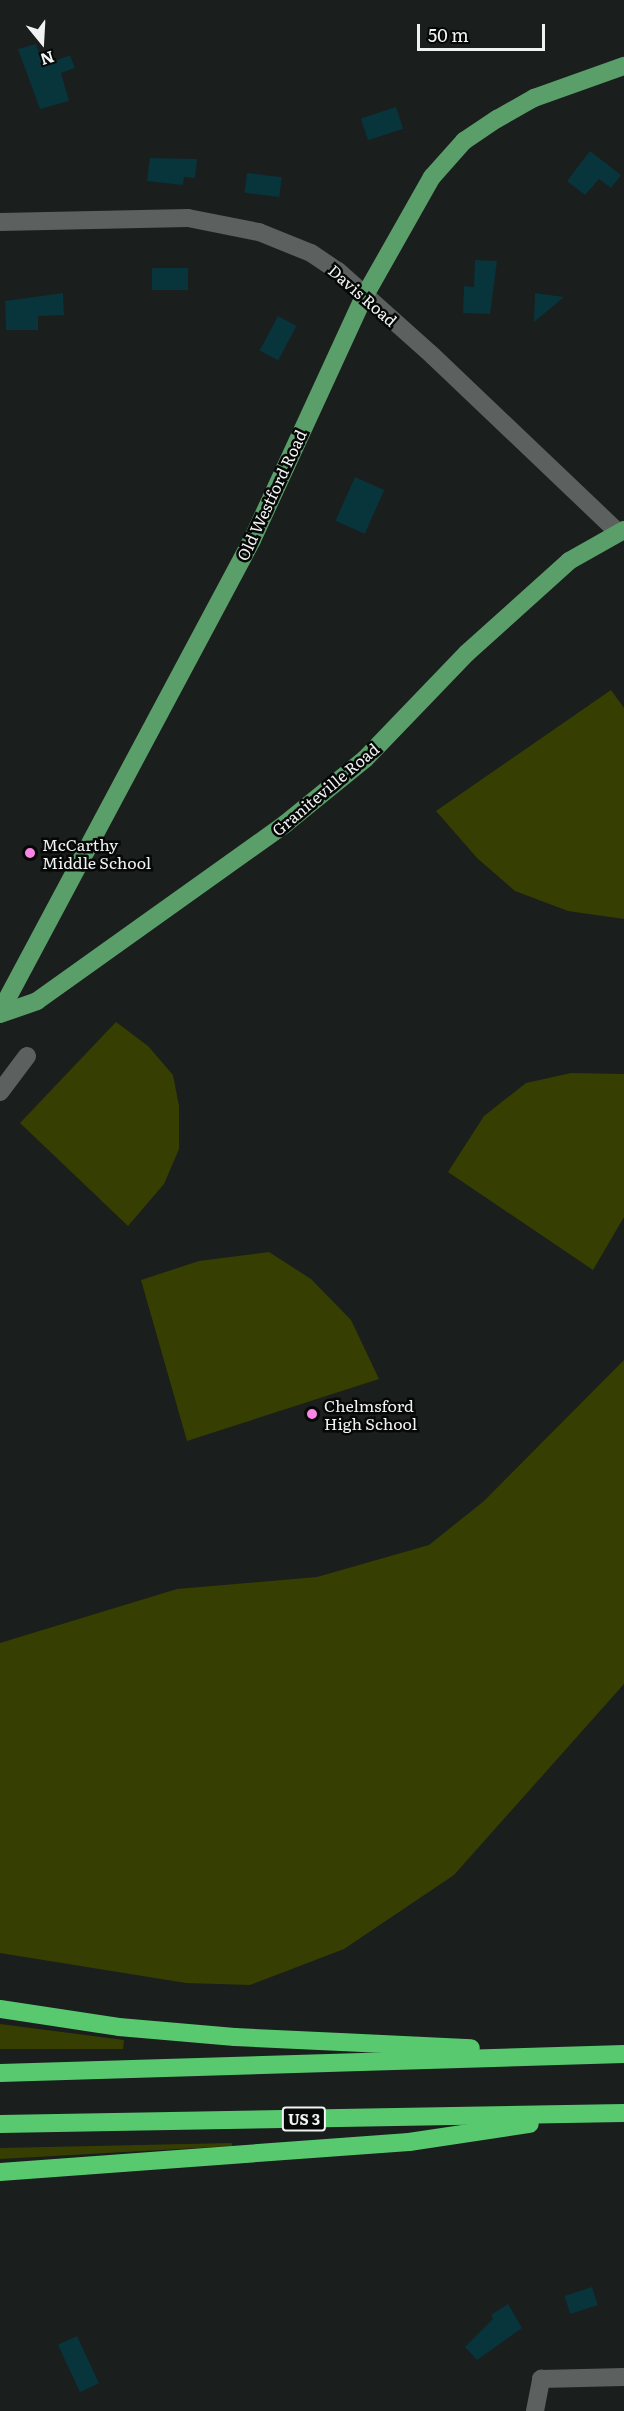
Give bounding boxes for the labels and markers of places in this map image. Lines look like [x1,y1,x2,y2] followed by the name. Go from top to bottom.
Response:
[42,834,151,872] place label: McCarthy Middle School
[23,846,37,860] marker: McCarthy Middle School
[324,1395,417,1433] place label: Chelmsford High School
[305,1407,319,1421] marker: Chelmsford High School

